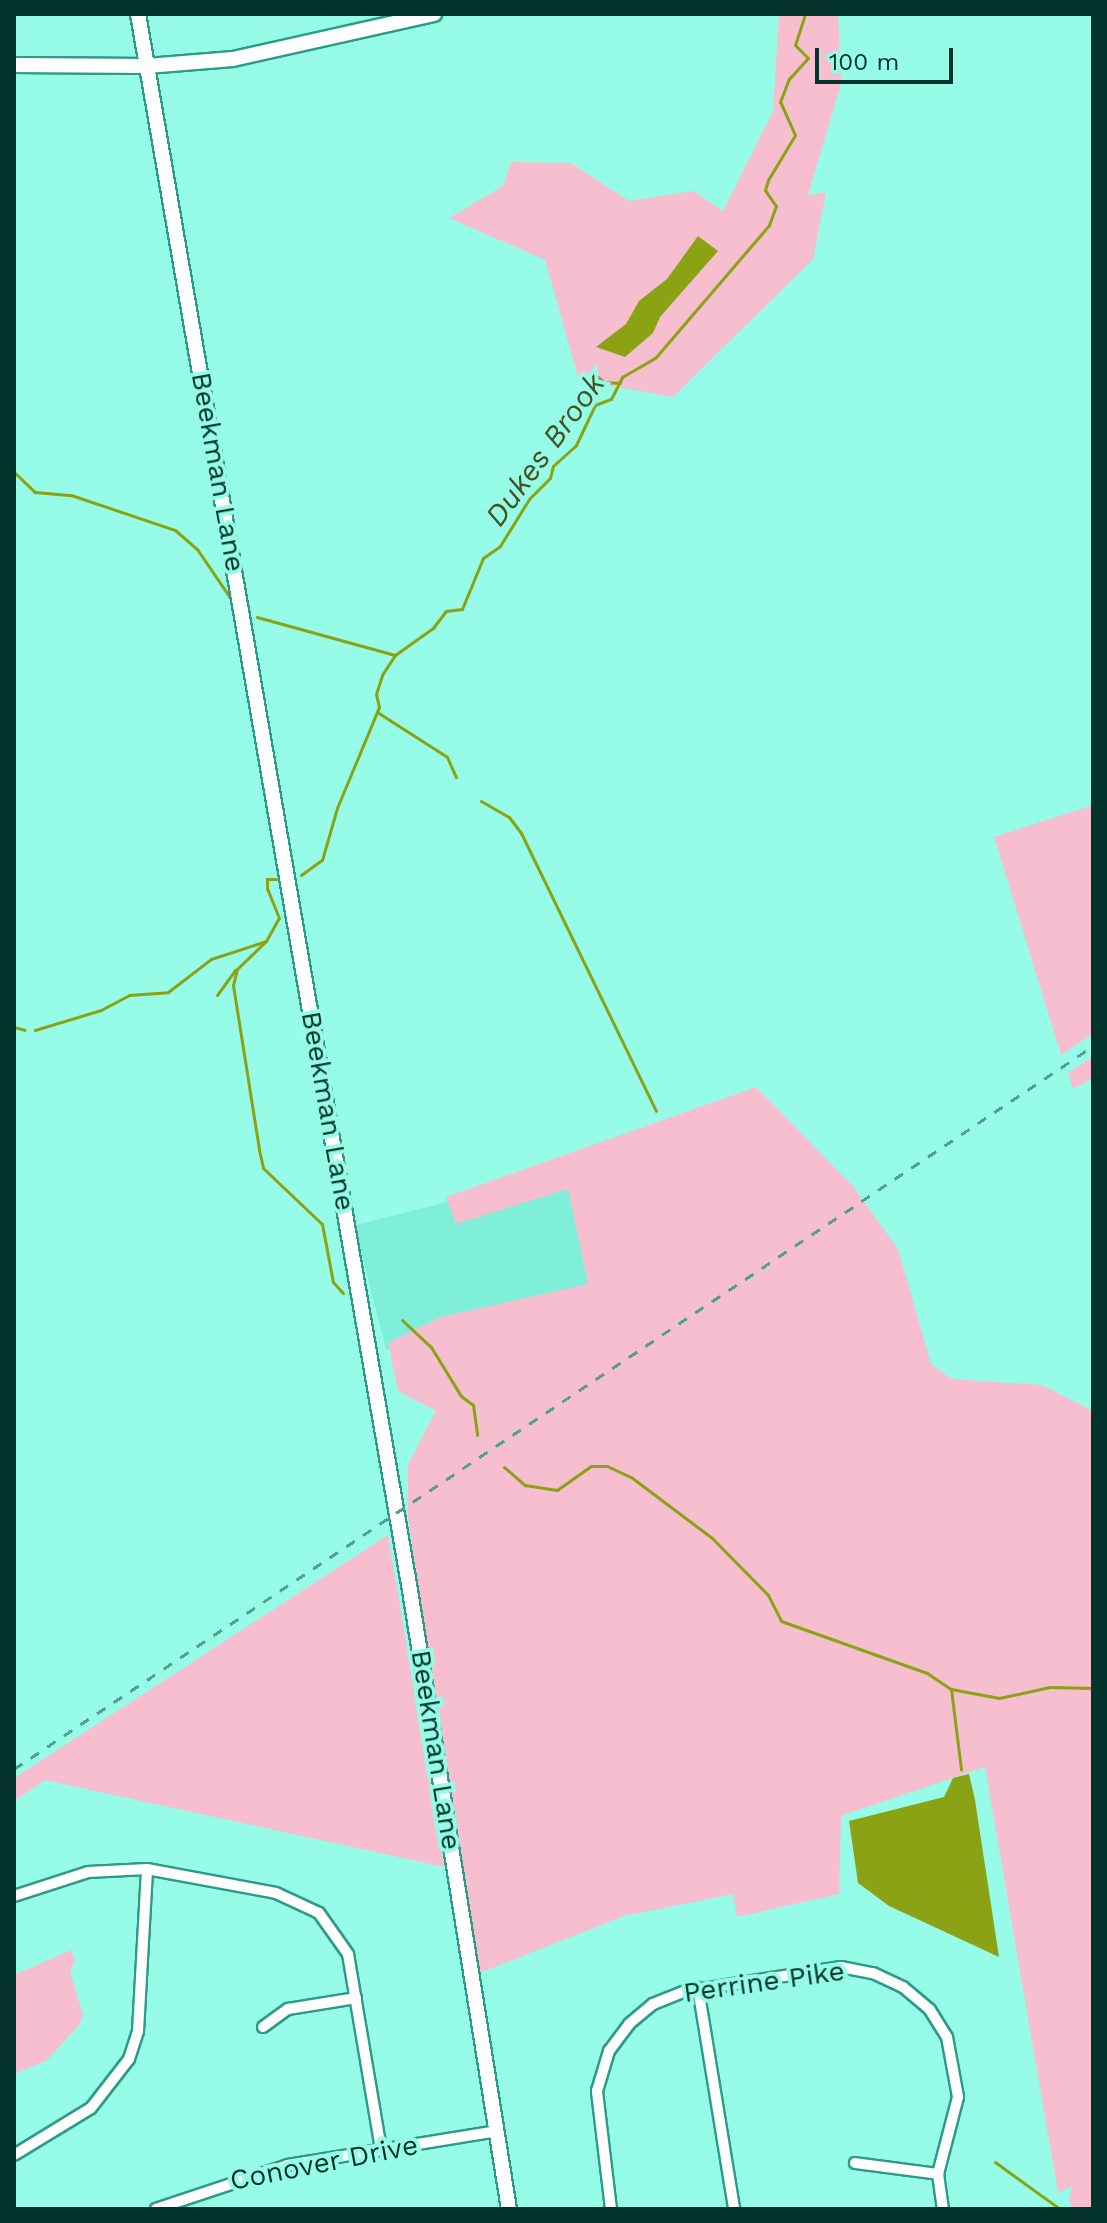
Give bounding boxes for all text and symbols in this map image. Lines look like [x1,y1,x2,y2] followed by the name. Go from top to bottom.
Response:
[819,32,957,82] scale bar
[829,48,899,76] text: 100 m
[478,367,612,533] water label: Dukes Brook
[184,370,252,574] street label: Beekman Lane
[294,1009,362,1213] street label: Beekman Lane
[404,1648,468,1852] street label: Beekman Lane
[681,1954,847,2010] street label: Perrine Pike
[227,2128,421,2198] street label: Conover Drive

